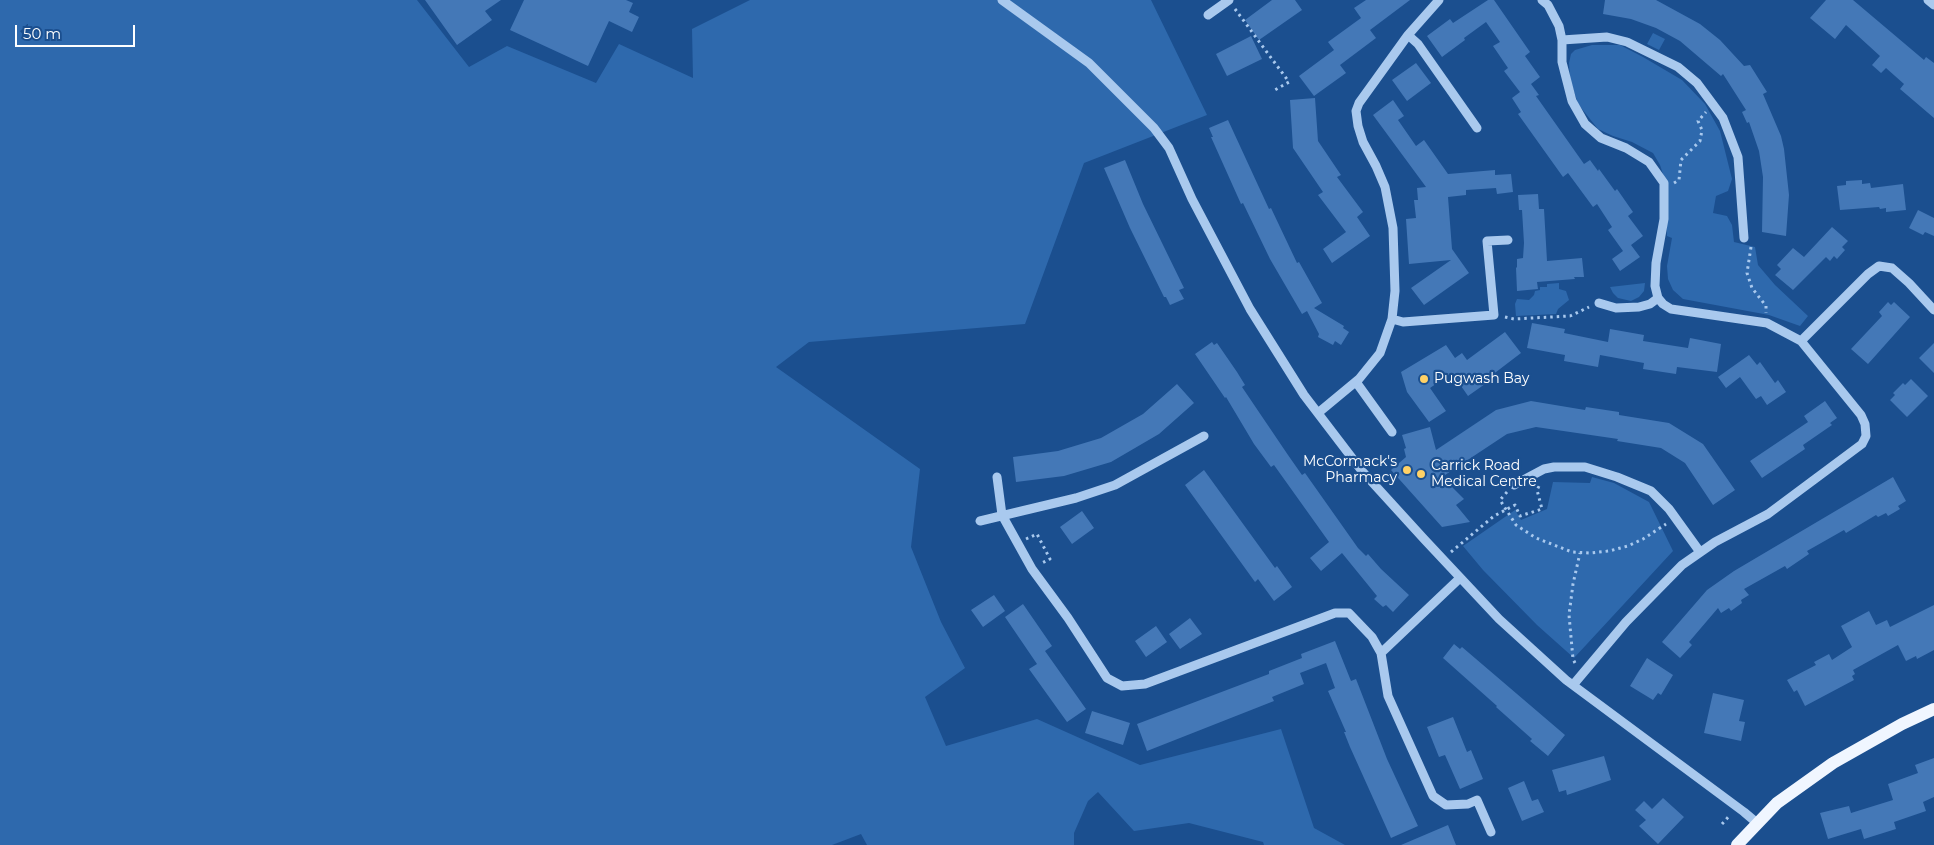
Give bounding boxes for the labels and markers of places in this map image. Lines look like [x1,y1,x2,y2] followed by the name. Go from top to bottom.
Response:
[1434,371,1529,387] place label: Pugwash Bay
[1418,373,1430,385] marker: Pugwash Bay
[1303,454,1397,487] place label: McCormack's Pharmacy
[1431,458,1537,491] place label: Carrick Road Medical Centre
[1401,464,1413,476] marker: McCormack's Pharmacy
[1415,468,1427,480] marker: Carrick Road Medical Centre

